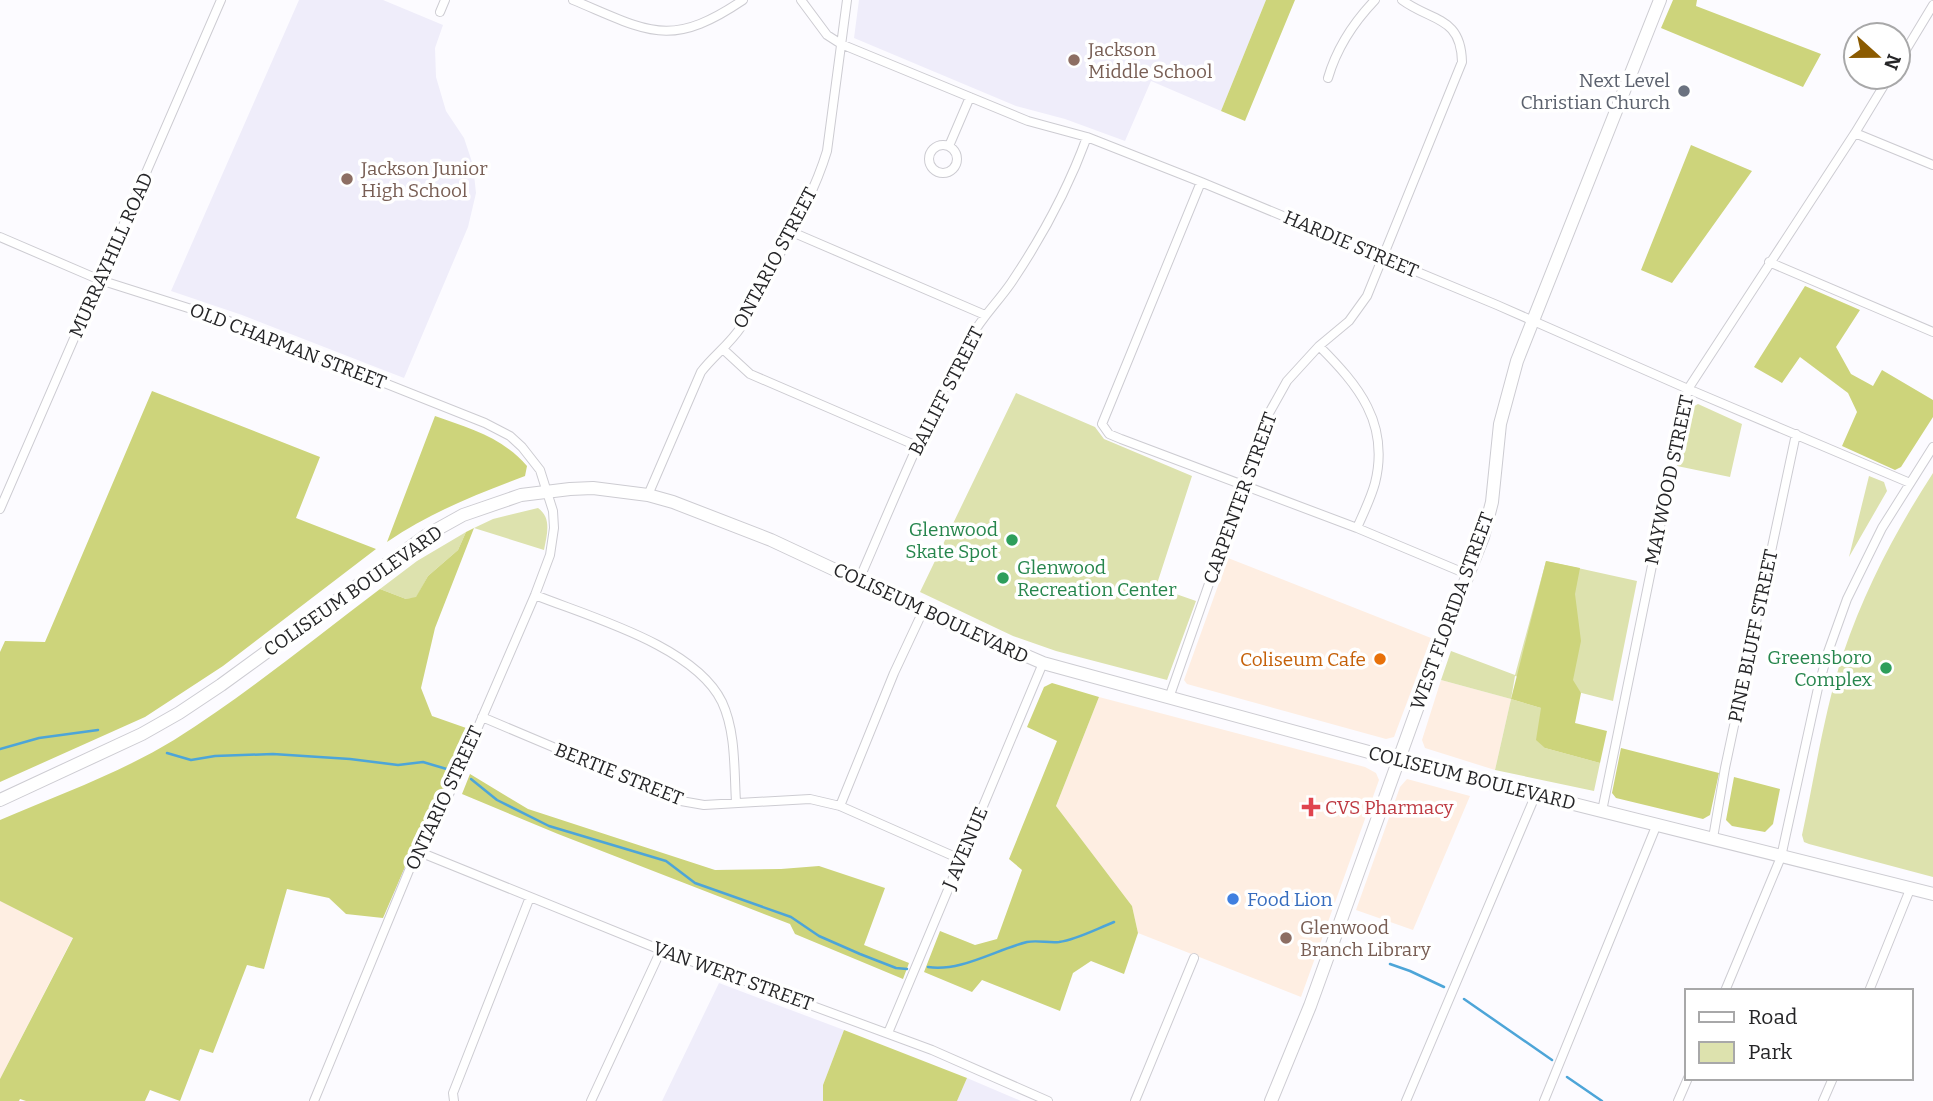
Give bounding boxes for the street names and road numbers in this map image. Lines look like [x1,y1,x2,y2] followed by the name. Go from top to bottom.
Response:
[64,169,158,341] street label: MURRAYHILL ROAD
[728,184,822,332] street label: ONTARIO STREET
[1280,205,1422,283] street label: HARDIE STREET
[186,298,390,394] street label: OLD CHAPMAN STREET
[904,323,988,459] street label: BAILIFF STREET
[1640,393,1698,567] street label: MAYWOOD STREET
[1198,409,1282,587] street label: CARPENTER STREET
[1406,509,1498,713] street label: WEST FLORIDA STREET
[259,521,447,661] street label: COLISEUM BOULEVARD
[1723,547,1783,725] street label: PINE BLUFF STREET
[830,558,1032,668] street label: COLISEUM BOULEVARD
[401,722,487,874] street label: ONTARIO STREET
[551,738,687,810] street label: BERTIE STREET
[1366,741,1578,815] street label: COLISEUM BOULEVARD
[937,803,993,894] street label: J AVENUE
[650,936,816,1016] street label: VAN WERT STREET

